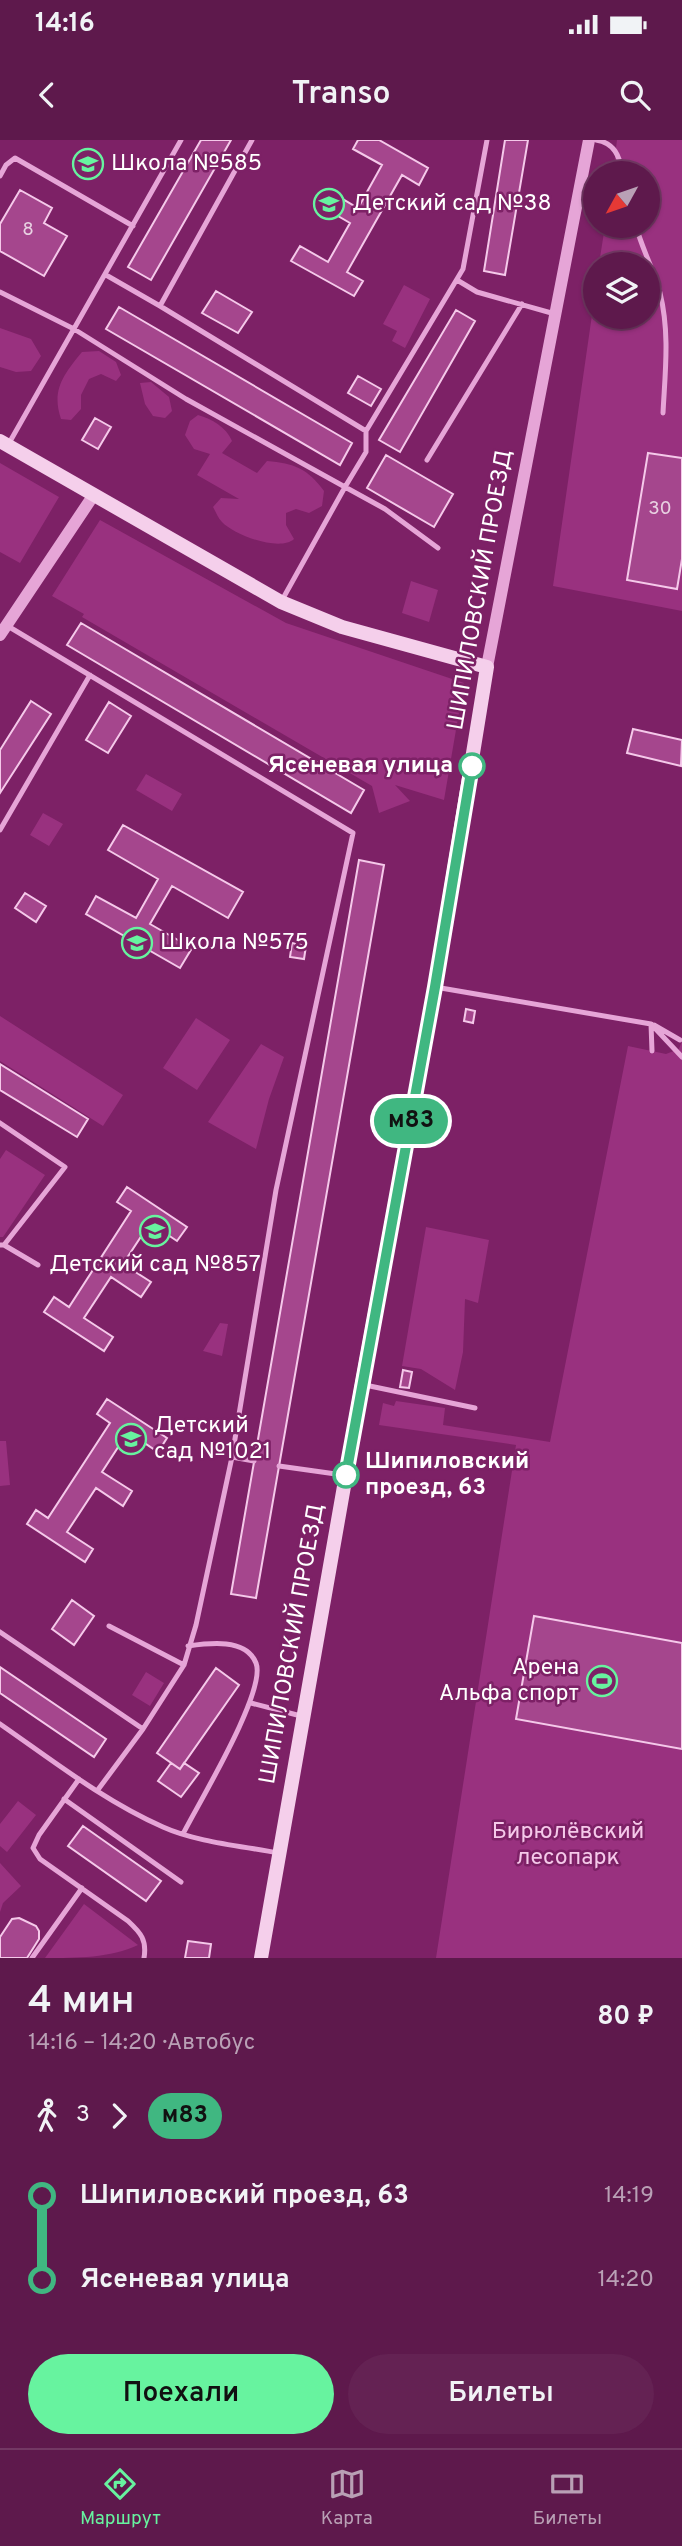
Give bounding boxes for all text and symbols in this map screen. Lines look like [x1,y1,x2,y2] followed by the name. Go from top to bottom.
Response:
[35,8,95,41] text: 14:16
[292,75,390,115] text: Transo
[28,76,66,114] icon: back
[616,76,654,114] icon: search
[71,147,105,181] school or university icon: Школа №585
[111,150,262,179] place label: Школа №585
[583,161,660,238] north arrow
[583,161,660,329] map controls
[312,187,346,221] school or university icon: Детский сад №38
[352,190,551,219] place label: Детский сад №38
[22,218,34,242] house number: 8
[583,252,660,329] button: layers
[440,447,520,733] street label: ШИПИЛОВСКИЙ ПРОЕЗД
[648,497,672,521] house number: 30
[268,752,453,781] place label: Ясеневая улица
[459,753,485,779] marker: Ясеневая улица
[120,926,154,960] school or university icon: Школа №575
[160,929,309,958] place label: Школа №575
[371,1098,451,1144] line badge: м83
[388,1106,434,1136] text: м83
[138,1214,172,1248] school or university icon: Детский сад №857
[49,1251,261,1280] place label: Детский сад №857
[154,1412,271,1467] place label: Детский сад №1021
[114,1422,148,1456] school or university icon: Детский сад №1021
[365,1448,529,1503] place label: Шипиловский проезд, 63
[333,1462,359,1488] marker: Шипиловский проезд, 63
[252,1501,332,1787] street label: ШИПИЛОВСКИЙ ПРОЕЗД
[439,1654,579,1709] place label: Арена Альфа спорт
[585,1664,619,1698] sports icon: Арена Альфа спорт
[492,1818,644,1873] park label: Бирюлёвский лесопарк
[28,1978,134,2027] text: 4 мин
[597,2001,654,2034] text: 80 ₽
[28,2029,255,2058] text: 14:16 – 14:20 · Автобус
[28,2097,66,2135] icon: walk
[100,2097,138,2135] icon: forward
[76,2101,90,2130] text: 3
[162,2101,208,2131] text: м83
[80,2180,409,2213] text: Шипиловский проезд, 63
[604,2182,654,2211] text: 14:19
[80,2264,290,2297] text: Ясеневая улица
[598,2266,654,2295] text: 14:20
[28,2354,334,2434] button: Поехали
[348,2354,654,2434] button: Билеты
[80,2465,161,2531] tab: Маршрут
[321,2465,373,2531] tab: Карта
[533,2465,602,2531] tab: Билеты

